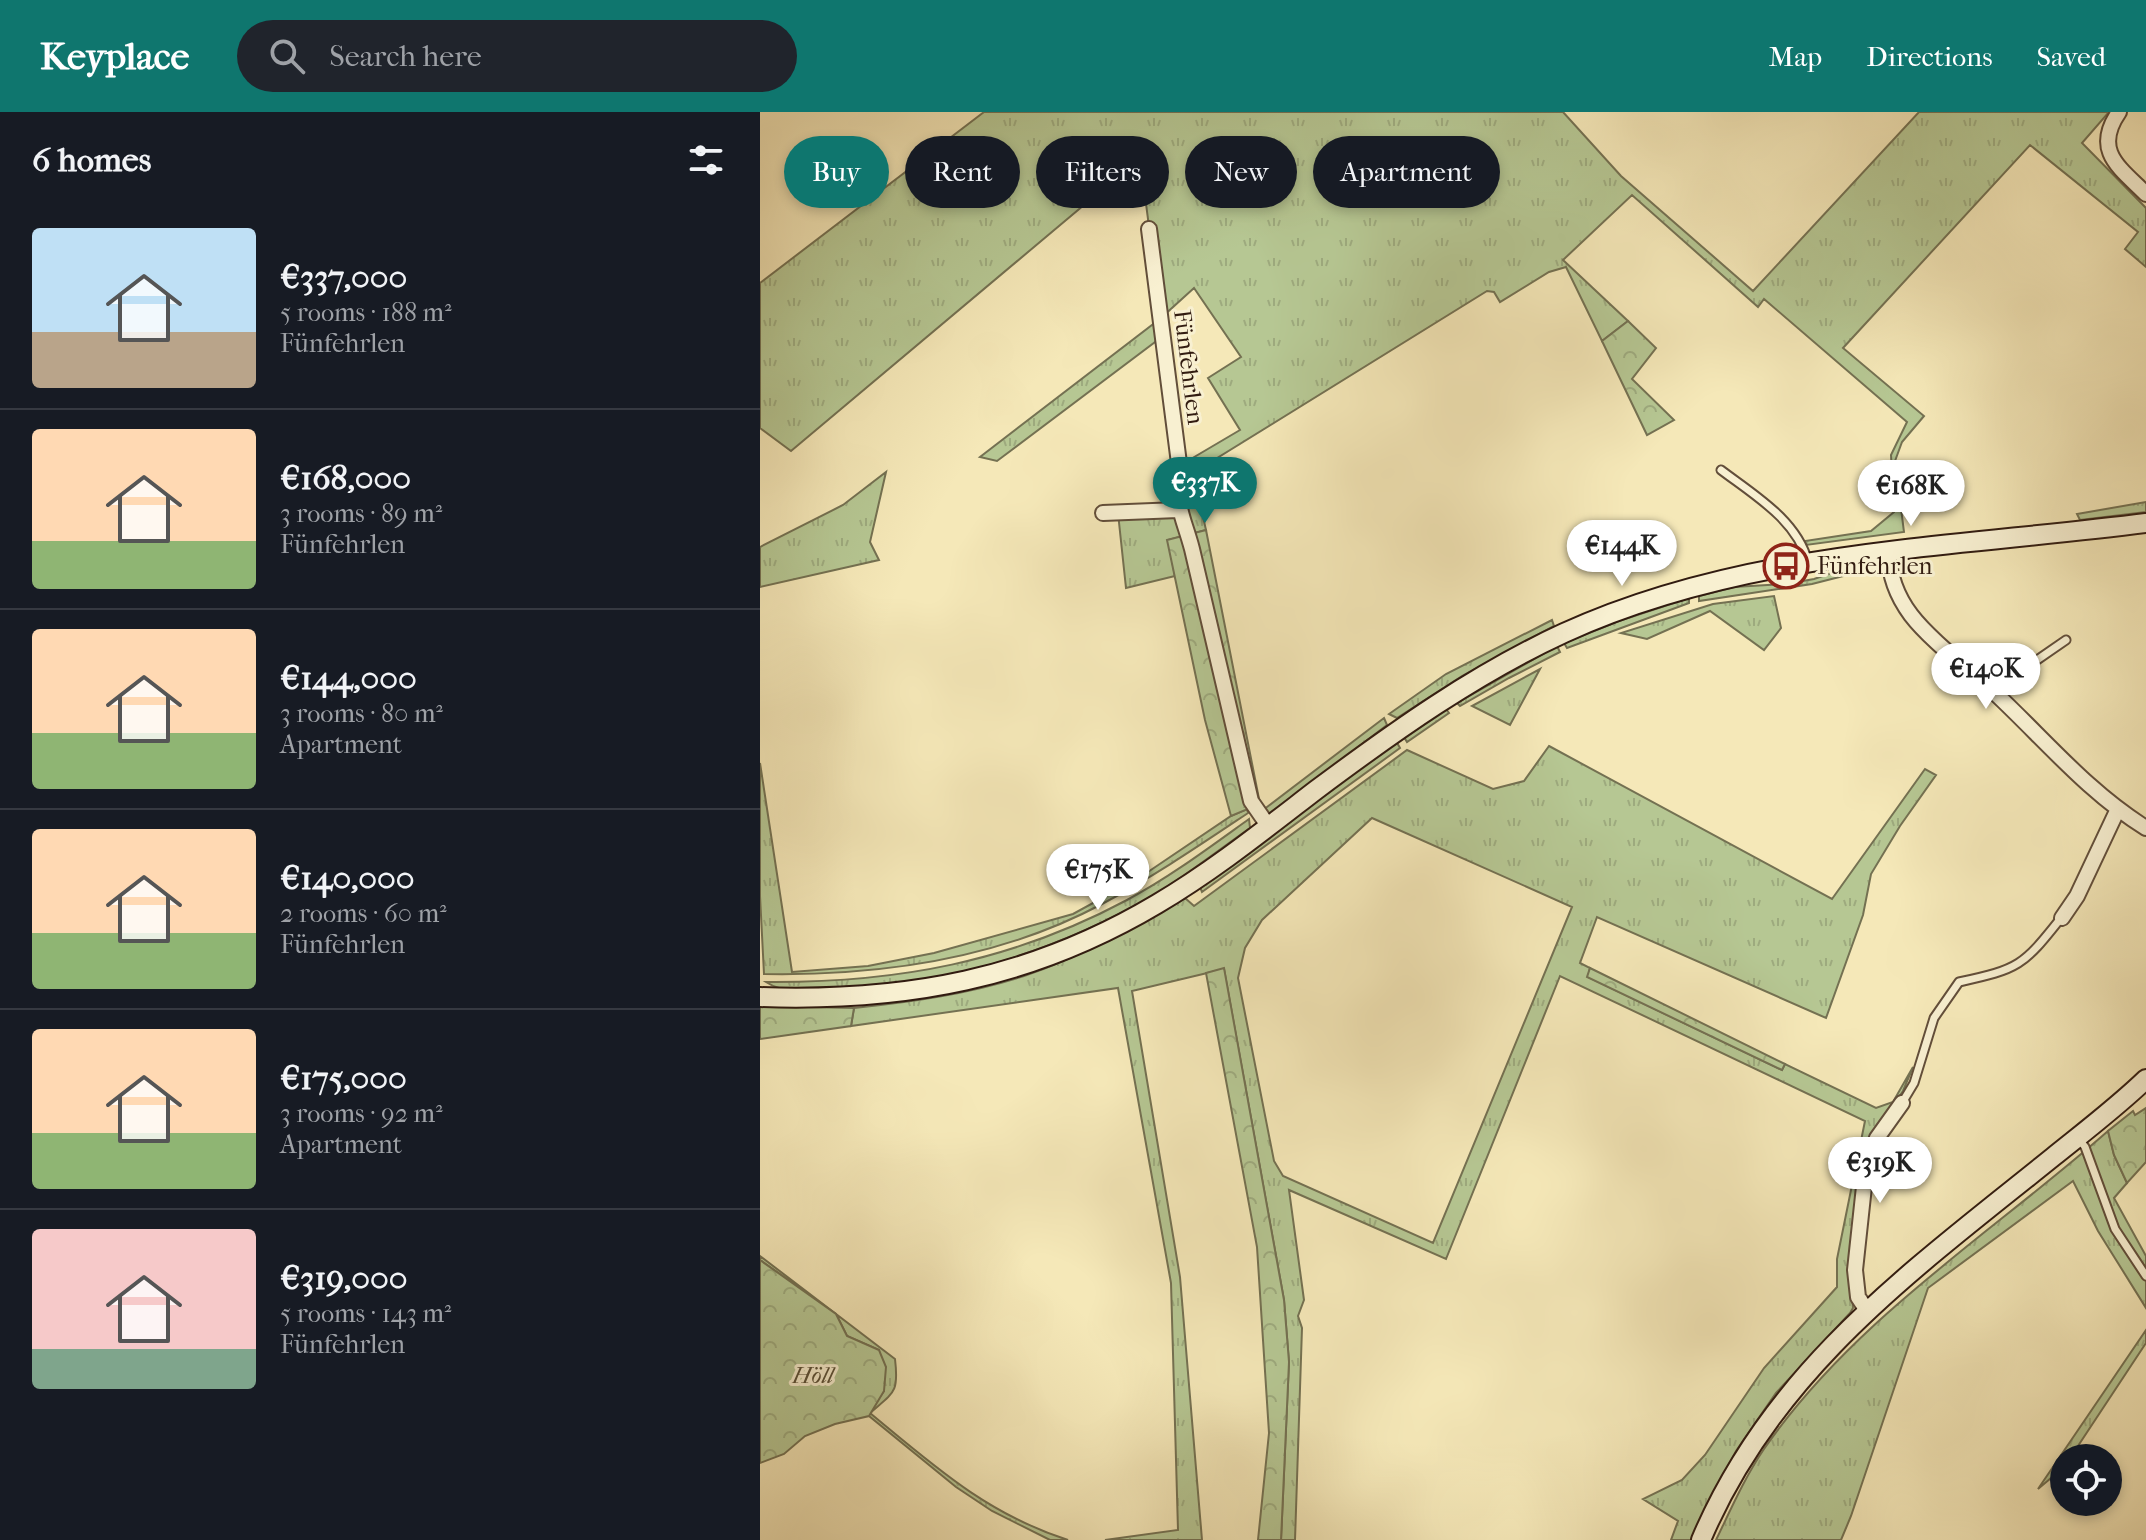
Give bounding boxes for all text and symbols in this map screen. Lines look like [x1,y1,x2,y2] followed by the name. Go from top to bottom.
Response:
[237,20,797,92] search box
[40,34,189,79] text: Keyplace
[265,34,309,78] icon: search
[329,39,482,74] text: Search here
[1769,40,1822,73] text: Map
[1866,40,1993,73] text: Directions
[2037,40,2106,73] text: Saved
[784,136,889,208] chip: Buy
[905,136,1020,208] chip: Rent
[1036,136,1169,208] chip: Filters
[1185,136,1297,208] chip: New
[1313,136,1500,208] chip: Apartment
[684,138,728,182] icon: filters
[32,140,151,180] text: 6 homes
[280,257,407,297] text: €337,000
[96,260,192,356] icon: home
[280,297,452,328] text: 5 rooms · 188 m²
[1168,308,1210,426] street label: Fünfehrlen
[280,328,405,359] text: Fünfehrlen
[1149,457,1261,525] pin: €337K
[280,458,411,498] text: €168,000
[1855,460,1967,528] pin: €168K
[96,461,192,557] icon: home
[1171,467,1239,498] text: €337K
[1876,470,1946,501] text: €168K
[280,498,442,529] text: 3 rooms · 89 m²
[1566,520,1678,588] pin: €144K
[280,529,405,560] text: Fünfehrlen
[1585,530,1659,561] text: €144K
[1762,542,1810,590] bus stop icon: Fünfehrlen
[1817,552,1933,580] place label: Fünfehrlen
[1930,643,2042,711] pin: €140K
[1949,653,2023,684] text: €140K
[280,658,417,698] text: €144,000
[96,661,192,757] icon: home
[280,698,443,729] text: 3 rooms · 80 m²
[280,729,402,760] text: Apartment
[1042,844,1154,912] pin: €175K
[1064,854,1132,885] text: €175K
[280,858,415,898] text: €140,000
[96,861,192,957] icon: home
[280,898,447,929] text: 2 rooms · 60 m²
[280,929,405,960] text: Fünfehrlen
[280,1058,407,1098] text: €175,000
[96,1061,192,1157] icon: home
[280,1098,443,1129] text: 3 rooms · 92 m²
[280,1129,402,1160] text: Apartment
[1824,1137,1936,1205] pin: €319K
[1846,1147,1914,1178] text: €319K
[280,1258,407,1298] text: €319,000
[96,1261,192,1357] icon: home
[280,1298,451,1329] text: 5 rooms · 143 m²
[280,1329,405,1360] text: Fünfehrlen
[792,1361,837,1389] park label: Höll
[2050,1444,2122,1516] map controls
[2050,1444,2122,1516] button: locate

